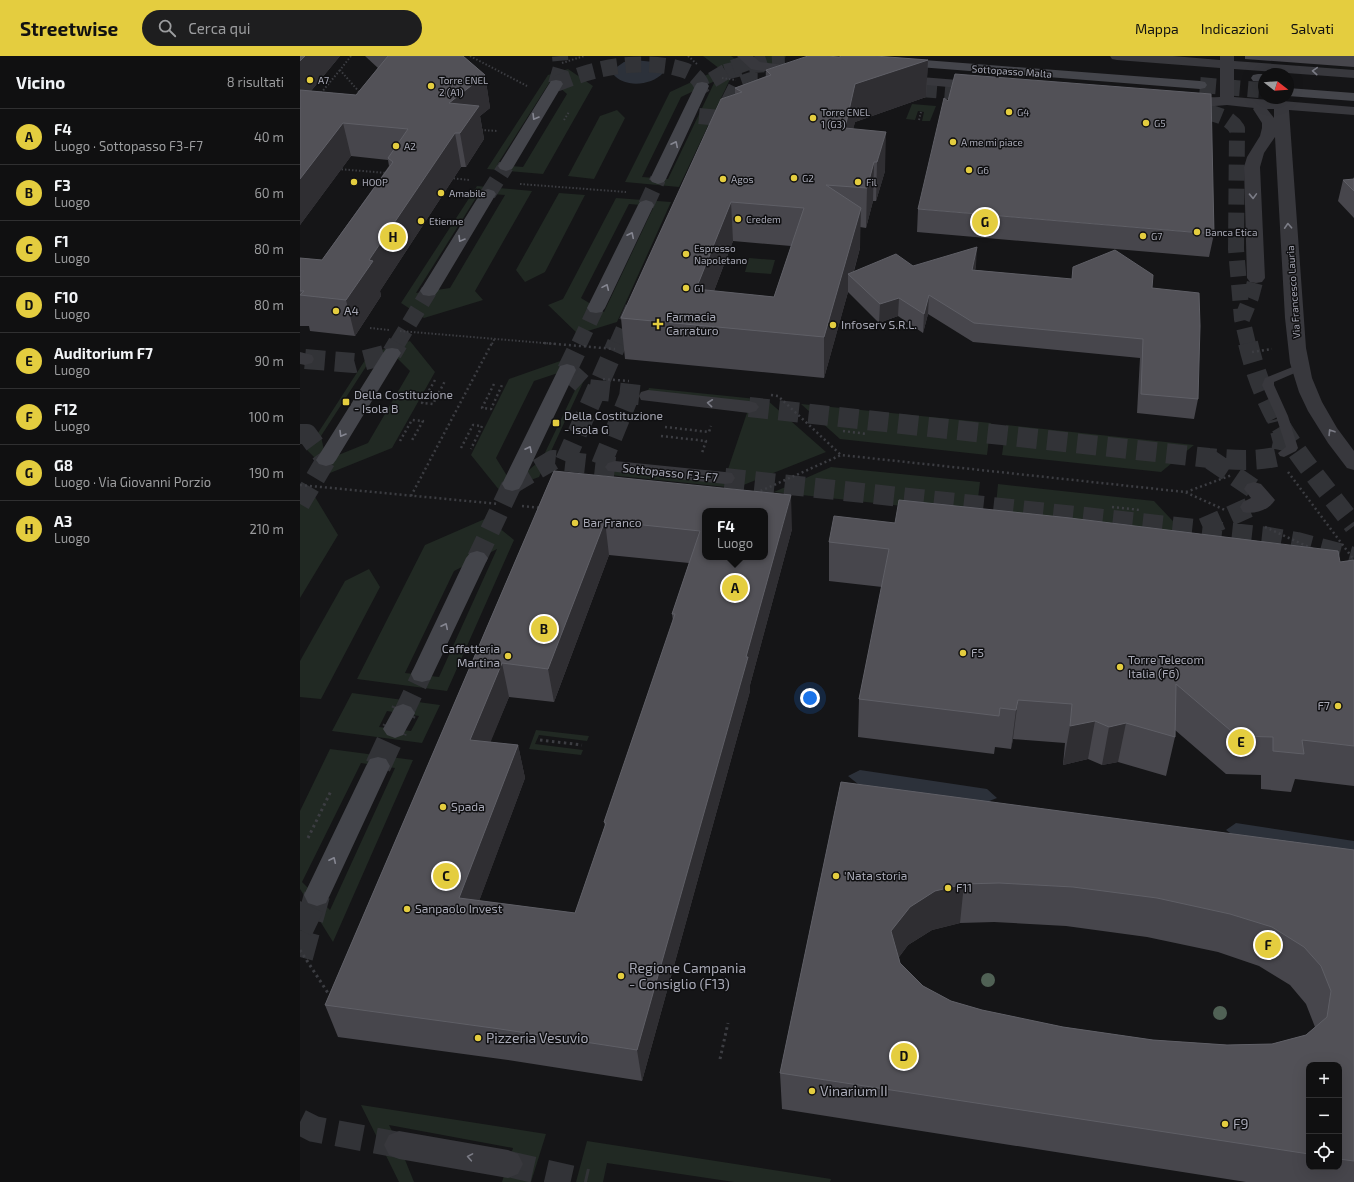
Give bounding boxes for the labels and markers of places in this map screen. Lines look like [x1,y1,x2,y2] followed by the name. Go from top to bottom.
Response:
[318,74,329,86] place label: A7
[439,74,488,98] place label: Torre ENEL 2 (A1)
[305,75,315,85] marker: A7
[426,81,436,91] marker: Torre ENEL 2 (A1)
[821,106,870,130] place label: Torre ENEL 1 (G3)
[1017,106,1029,118] place label: G4
[1004,107,1014,117] marker: G4
[808,113,818,123] marker: Torre ENEL 1 (G3)
[1154,117,1166,129] place label: G5
[1141,118,1151,128] marker: G5
[961,136,1023,148] place label: A me mi piace
[948,137,958,147] marker: A me mi piace
[404,140,416,152] place label: A2
[391,141,401,151] marker: A2
[977,164,989,176] place label: G6
[964,165,974,175] marker: G6
[802,172,814,184] place label: G2
[731,173,754,185] place label: Agos
[789,173,799,183] marker: G2
[718,174,728,184] marker: Agos
[362,176,388,188] place label: HOOP
[866,176,877,188] place label: Fil
[349,177,359,187] marker: HOOP
[853,177,863,187] marker: Fil
[449,187,486,199] place label: Amabile
[436,188,446,198] marker: Amabile
[972,207,998,237] pin: G
[746,213,781,225] place label: Credem
[733,214,743,224] marker: Credem
[429,215,463,227] place label: Etienne
[416,216,426,226] marker: Etienne
[380,222,406,252] pin: H
[1205,226,1257,238] place label: Banca Etica
[1192,227,1202,237] marker: Banca Etica
[1151,230,1162,242] place label: G7
[1138,231,1148,241] marker: G7
[694,242,747,266] place label: Espresso Napoletano
[681,249,691,259] marker: Espresso Napoletano
[694,282,704,294] place label: G1
[681,283,691,293] marker: G1
[344,303,359,317] place label: A4
[331,306,341,316] marker: A4
[666,309,719,337] place label: Farmacia Carraturo
[841,317,917,331] place label: Infoserv S.R.L.
[653,319,663,329] marker: Farmacia Carraturo
[828,320,838,330] marker: Infoserv S.R.L.
[354,387,453,415] place label: Della Costituzione - Isola B
[341,397,351,407] marker: Della Costituzione - Isola B
[564,408,663,436] place label: Della Costituzione - Isola G
[551,418,561,428] marker: Della Costituzione - Isola G
[583,515,642,529] place label: Bar Franco
[570,518,580,528] marker: Bar Franco
[722,573,748,603] pin: A
[531,614,557,644] pin: B
[442,641,500,669] place label: Caffetteria Martina
[971,645,984,659] place label: F5
[958,648,968,658] marker: F5
[503,651,513,661] marker: Caffetteria Martina
[1128,652,1204,680] place label: Torre Telecom Italia (F6)
[1115,662,1125,672] marker: Torre Telecom Italia (F6)
[1317,698,1330,712] place label: F7
[1333,701,1343,711] marker: F7
[1228,727,1254,757] pin: E
[451,799,485,813] place label: Spada
[438,802,448,812] marker: Spada
[433,861,459,891] pin: C
[844,868,907,882] place label: 'Nata storia
[831,871,841,881] marker: 'Nata storia
[956,880,972,894] place label: F11
[943,883,953,893] marker: F11
[415,901,503,915] place label: Sanpaolo Invest
[402,904,412,914] marker: Sanpaolo Invest
[1255,930,1281,960] pin: F
[629,959,746,992] place label: Regione Campania - Consiglio (F13)
[616,971,626,981] marker: Regione Campania - Consiglio (F13)
[486,1029,589,1046] place label: Pizzeria Vesuvio
[473,1033,483,1043] marker: Pizzeria Vesuvio
[891,1041,917,1071] pin: D
[820,1082,888,1099] place label: Vinarium II
[807,1086,817,1096] marker: Vinarium II
[1233,1115,1249,1132] place label: F9
[1220,1119,1230,1129] marker: F9

